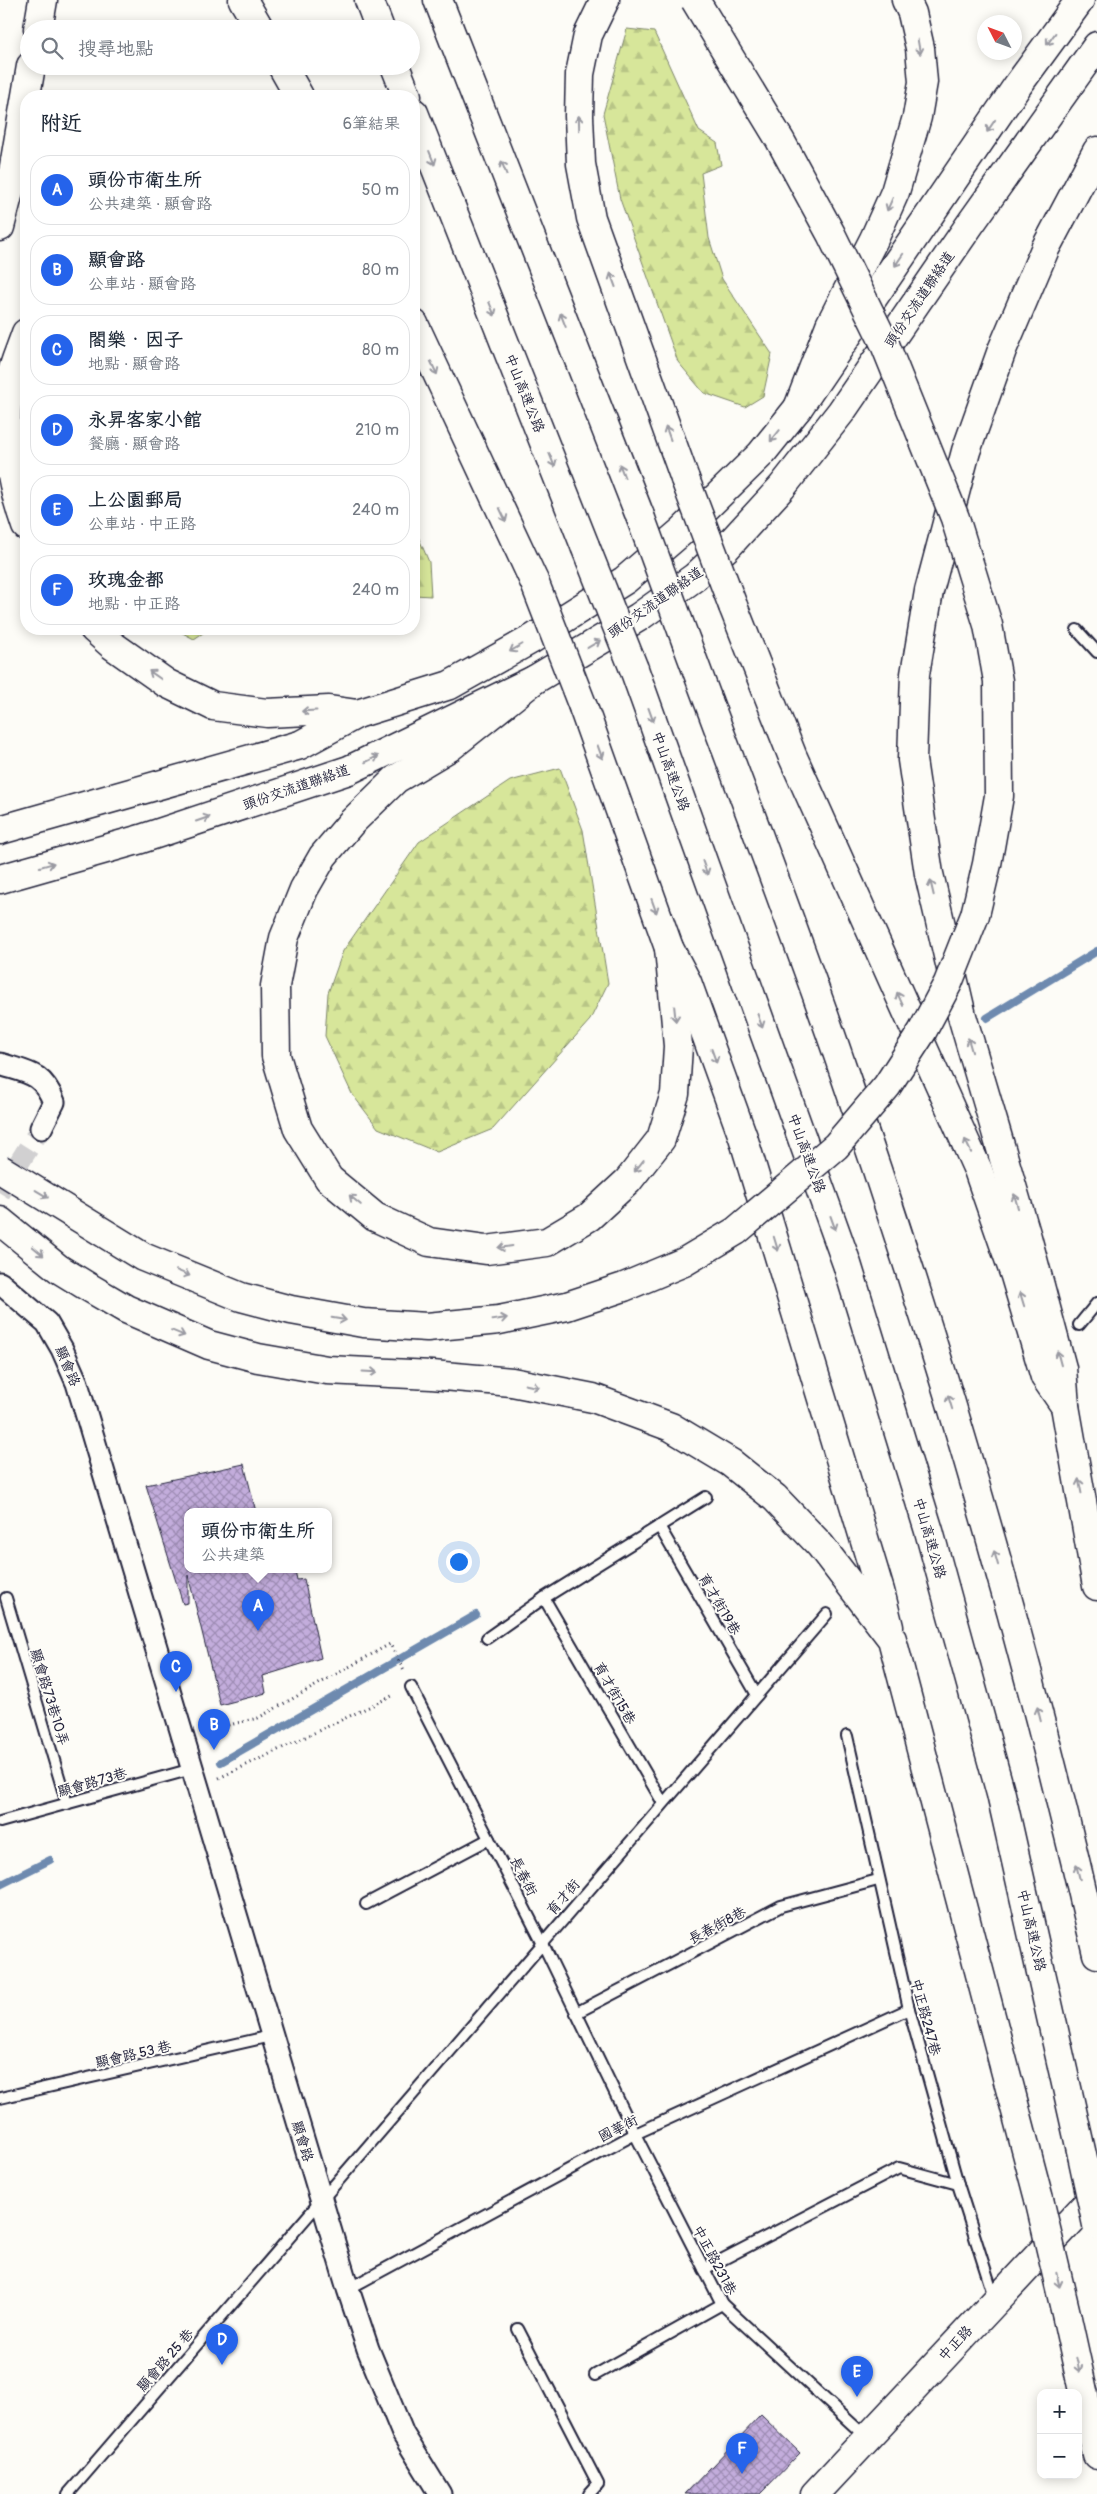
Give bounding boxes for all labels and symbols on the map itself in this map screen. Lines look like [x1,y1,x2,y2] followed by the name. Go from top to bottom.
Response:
[977,15,1022,60] north arrow
[1046,32,1057,46] one-way arrow
[914,39,924,55] one-way arrow
[574,115,584,131] one-way arrow
[986,119,996,133] one-way arrow
[428,150,437,165] one-way arrow
[499,161,508,176] one-way arrow
[884,196,894,211] one-way arrow
[881,248,958,350] street label: 頭份交流道聯絡道
[894,252,904,266] one-way arrow
[608,273,617,288] one-way arrow
[487,301,497,316] one-way arrow
[558,313,567,328] one-way arrow
[501,351,548,435] street label: 中山高速公路
[430,360,440,375] one-way arrow
[663,426,672,441] one-way arrow
[770,429,781,442] one-way arrow
[547,452,557,467] one-way arrow
[617,464,626,479] one-way arrow
[499,507,509,522] one-way arrow
[605,563,706,641] street label: 頭份交流道聯絡道
[586,638,600,648] one-way arrow
[508,643,523,653] one-way arrow
[148,670,162,680] one-way arrow
[301,706,317,715] one-way arrow
[647,706,656,722] one-way arrow
[648,729,693,814] street label: 中山高速公路
[595,744,605,760] one-way arrow
[364,753,379,763] one-way arrow
[240,761,352,814] street label: 頭份交流道聯絡道
[194,814,210,823] one-way arrow
[701,859,710,875] one-way arrow
[39,860,55,870] one-way arrow
[927,880,936,896] one-way arrow
[650,897,659,913] one-way arrow
[895,992,905,1007] one-way arrow
[670,1005,679,1021] one-way arrow
[756,1012,765,1028] one-way arrow
[965,1038,975,1054] one-way arrow
[710,1048,719,1064] one-way arrow
[784,1111,829,1196] street label: 中山高速公路
[962,1139,972,1154] one-way arrow
[634,1159,645,1172] one-way arrow
[34,1190,49,1200] one-way arrow
[1011,1194,1021,1210] one-way arrow
[349,1195,362,1206] one-way arrow
[828,1215,838,1231] one-way arrow
[771,1235,781,1251] one-way arrow
[498,1242,514,1252] one-way arrow
[32,1245,45,1257] one-way arrow
[175,1269,191,1278] one-way arrow
[1017,1292,1027,1308] one-way arrow
[330,1314,346,1324] one-way arrow
[492,1314,508,1324] one-way arrow
[170,1328,185,1338] one-way arrow
[52,1344,84,1389] street label: 顯會路
[1054,1351,1063,1367] one-way arrow
[362,1368,378,1377] one-way arrow
[524,1382,540,1392] one-way arrow
[944,1394,954,1410] one-way arrow
[1075,1479,1084,1495] one-way arrow
[910,1495,949,1581] street label: 中山高速公路
[446,1549,472,1575] your location
[990,1550,1000,1566] one-way arrow
[695,1570,745,1639] street label: 育才街19巷
[242,1590,274,1631] pin: A
[27,1647,72,1748] street label: 顯會路73巷10弄
[160,1651,192,1692] pin: C
[590,1659,640,1728] street label: 育才街15巷
[1034,1707,1043,1723] one-way arrow
[198,1709,230,1750] pin: B
[56,1764,130,1800] street label: 顯會路73巷
[506,1854,541,1899] street label: 長春街
[1073,1865,1082,1881] one-way arrow
[543,1876,584,1919] street label: 育才街
[1014,1887,1049,1973] street label: 中山高速公路
[685,1903,750,1948] street label: 長春街8巷
[907,1977,944,2059] street label: 中正路247巷
[93,2037,174,2071] street label: 顯會路 53 巷
[596,2111,641,2146] street label: 國華街
[288,2119,317,2164] street label: 顯會路
[689,2222,741,2299] street label: 中正路231巷
[1054,2272,1063,2288] one-way arrow
[935,2322,976,2364] street label: 中正路
[206,2324,238,2365] pin: D
[134,2325,198,2395] street label: 顯會路 25 巷
[841,2356,873,2397] pin: E
[1074,2357,1083,2373] one-way arrow
[726,2433,758,2474] pin: F

